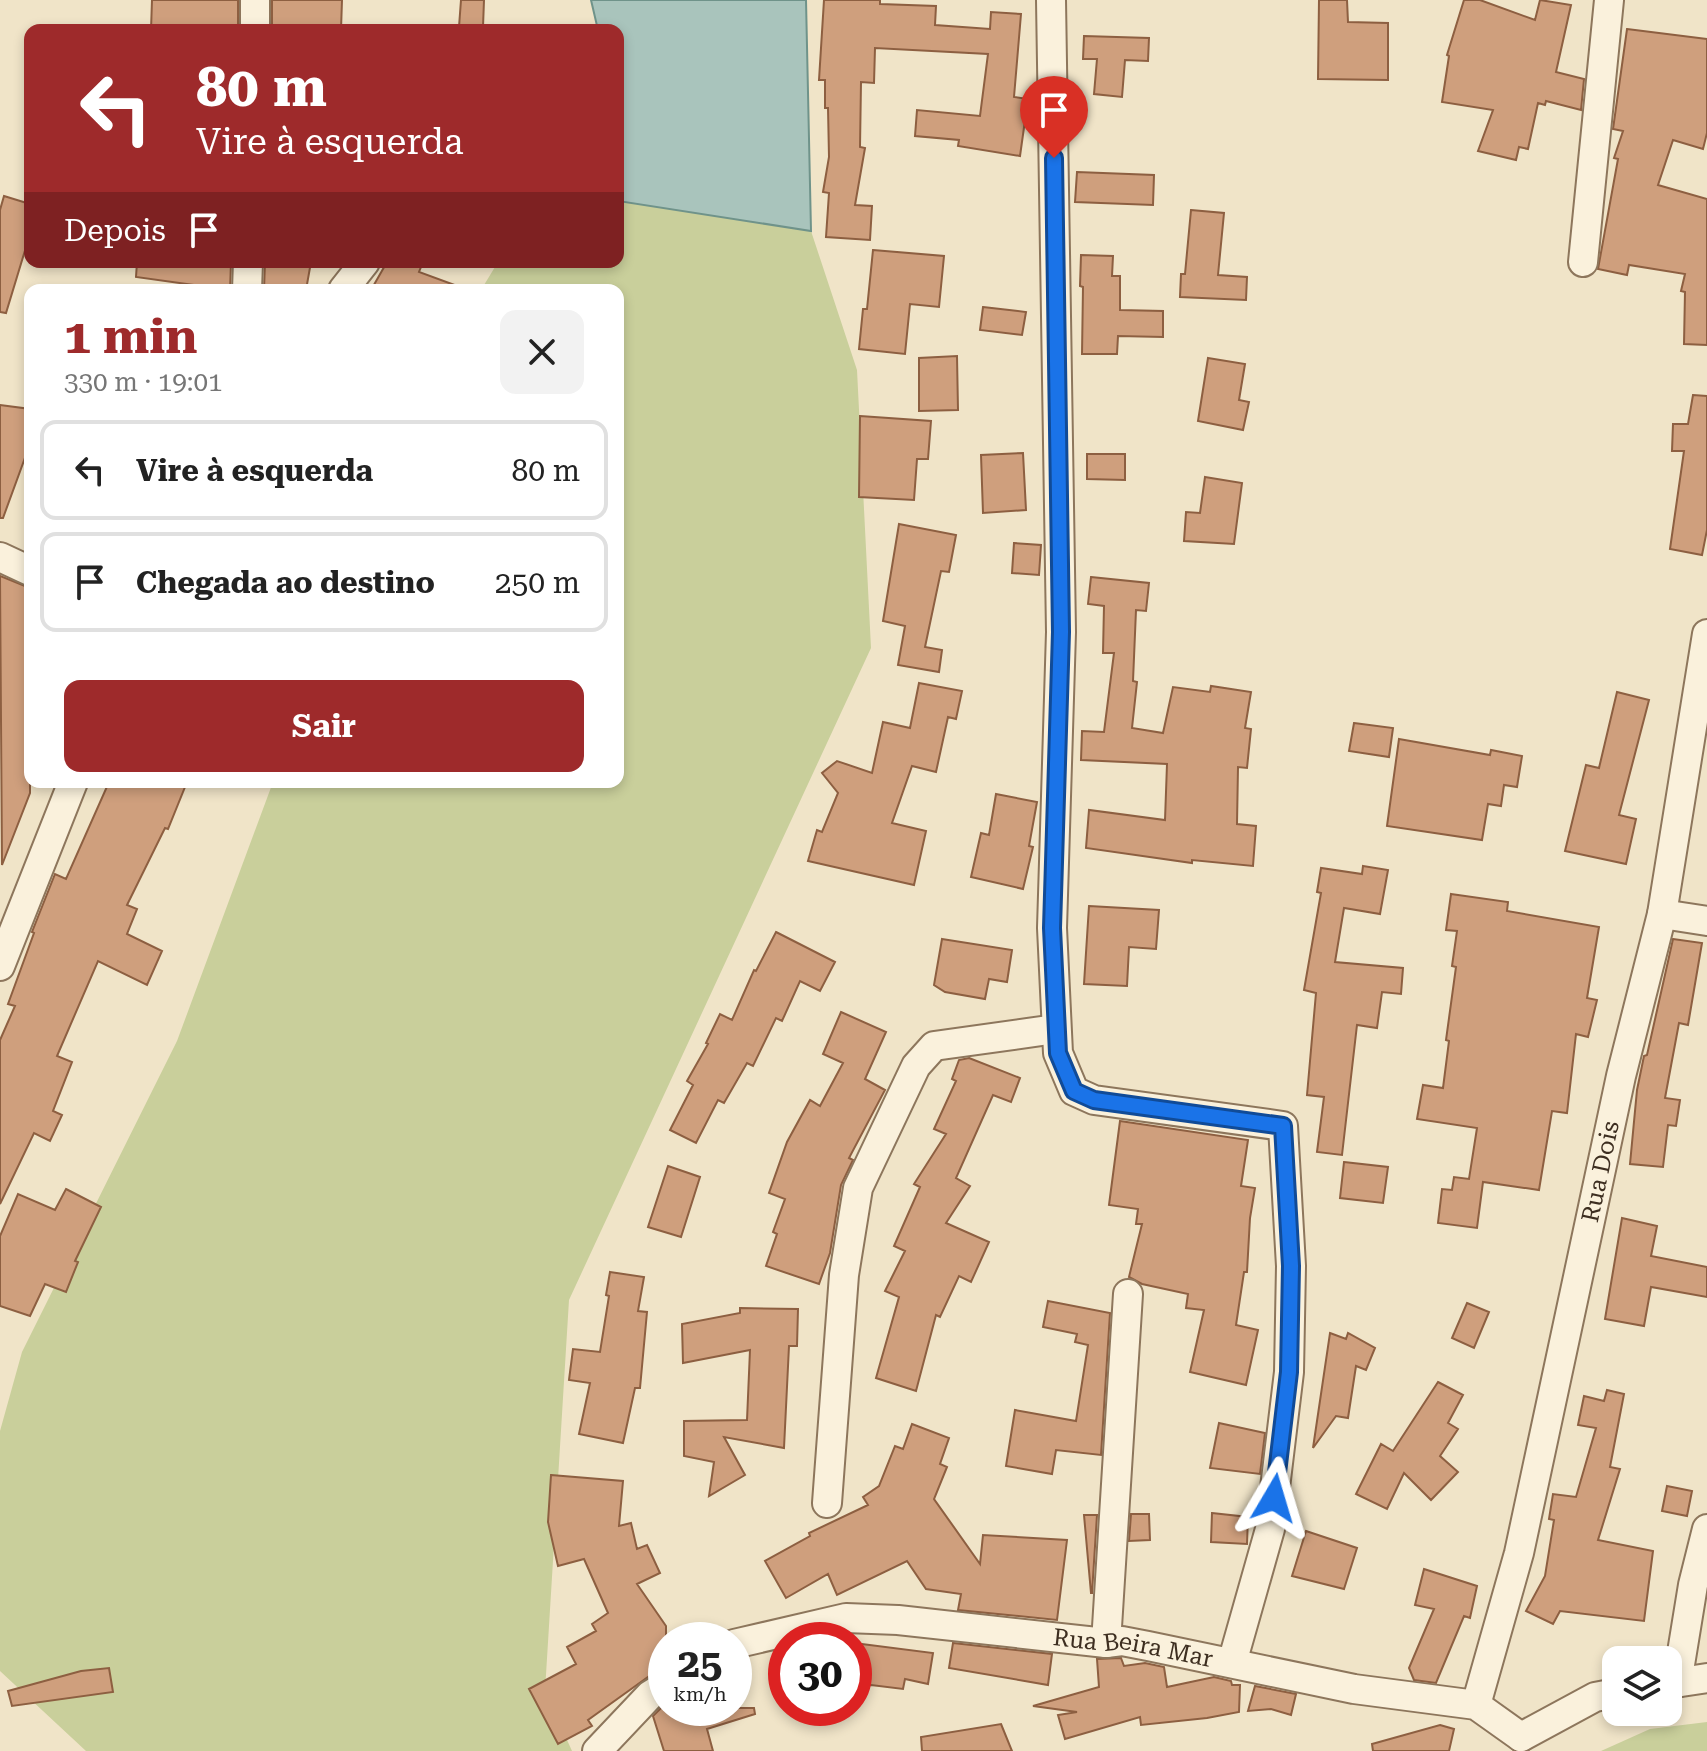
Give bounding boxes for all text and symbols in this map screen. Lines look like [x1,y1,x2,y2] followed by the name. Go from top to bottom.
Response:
[196,54,327,120] text: 80 m
[64,56,168,160] icon: left
[1020,76,1088,158] pin
[1032,88,1076,132] icon: arrive
[196,121,463,163] text: Vire à esquerda
[182,208,226,252] icon: arrive
[64,213,166,248] text: Depois
[64,309,197,365] text: 1 min
[500,310,584,394] button: close
[64,367,223,397] text: 330 m · 19:01
[68,448,112,492] icon: left
[136,453,373,488] text: Vire à esquerda
[511,453,580,488] text: 80 m
[68,560,112,604] icon: arrive
[136,565,435,600] text: Chegada ao destino
[495,565,580,600] text: 250 m
[64,680,584,772] button: Sair
[1576,1118,1625,1225] street label: Rua Dois
[1232,1456,1316,1540] position arrow
[768,1622,872,1726] speed limit sign: 30
[1052,1623,1215,1673] street label: Rua Beira Mar
[678,1640,722,1687] text: 25
[1602,1646,1682,1726] map controls
[1602,1646,1682,1726] button: layers
[673,1682,727,1706] text: km/h

